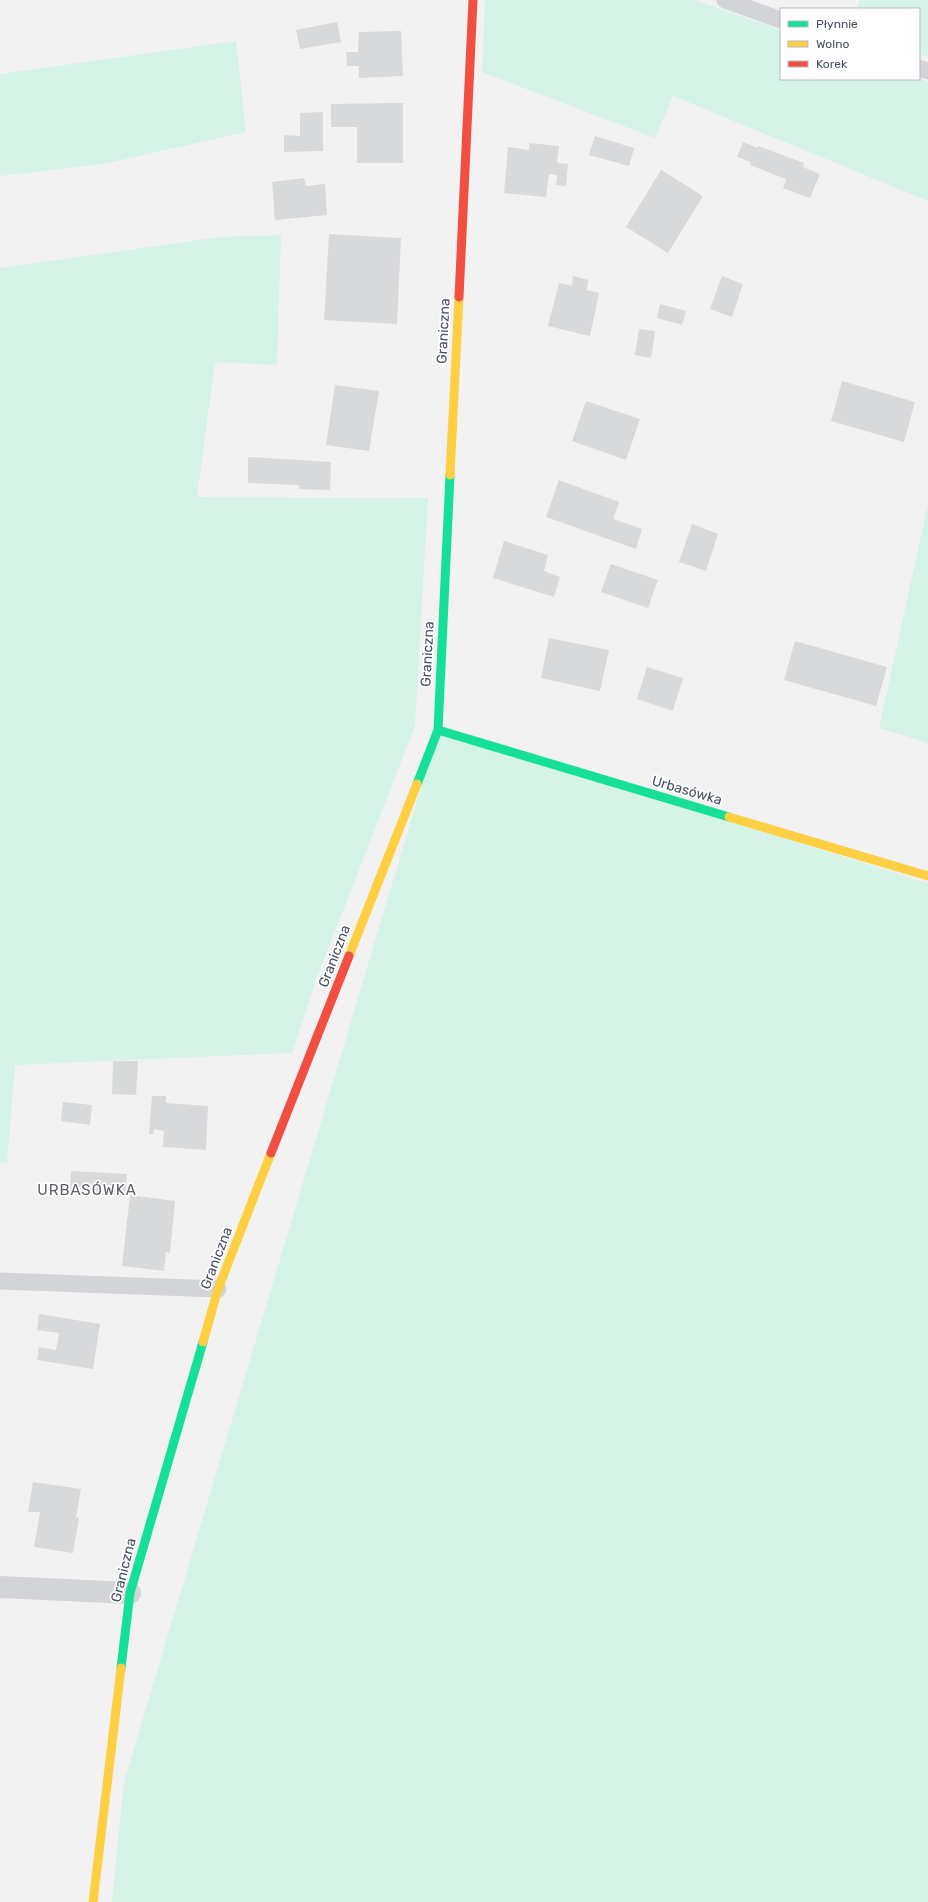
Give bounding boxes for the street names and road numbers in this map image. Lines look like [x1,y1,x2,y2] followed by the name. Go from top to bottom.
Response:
[433,298,454,364] street label: Graniczna
[417,621,438,687] street label: Graniczna
[650,772,724,809] street label: Urbasówka
[315,923,354,990] street label: Graniczna
[197,1225,236,1292] street label: Graniczna
[107,1536,140,1604] street label: Graniczna

